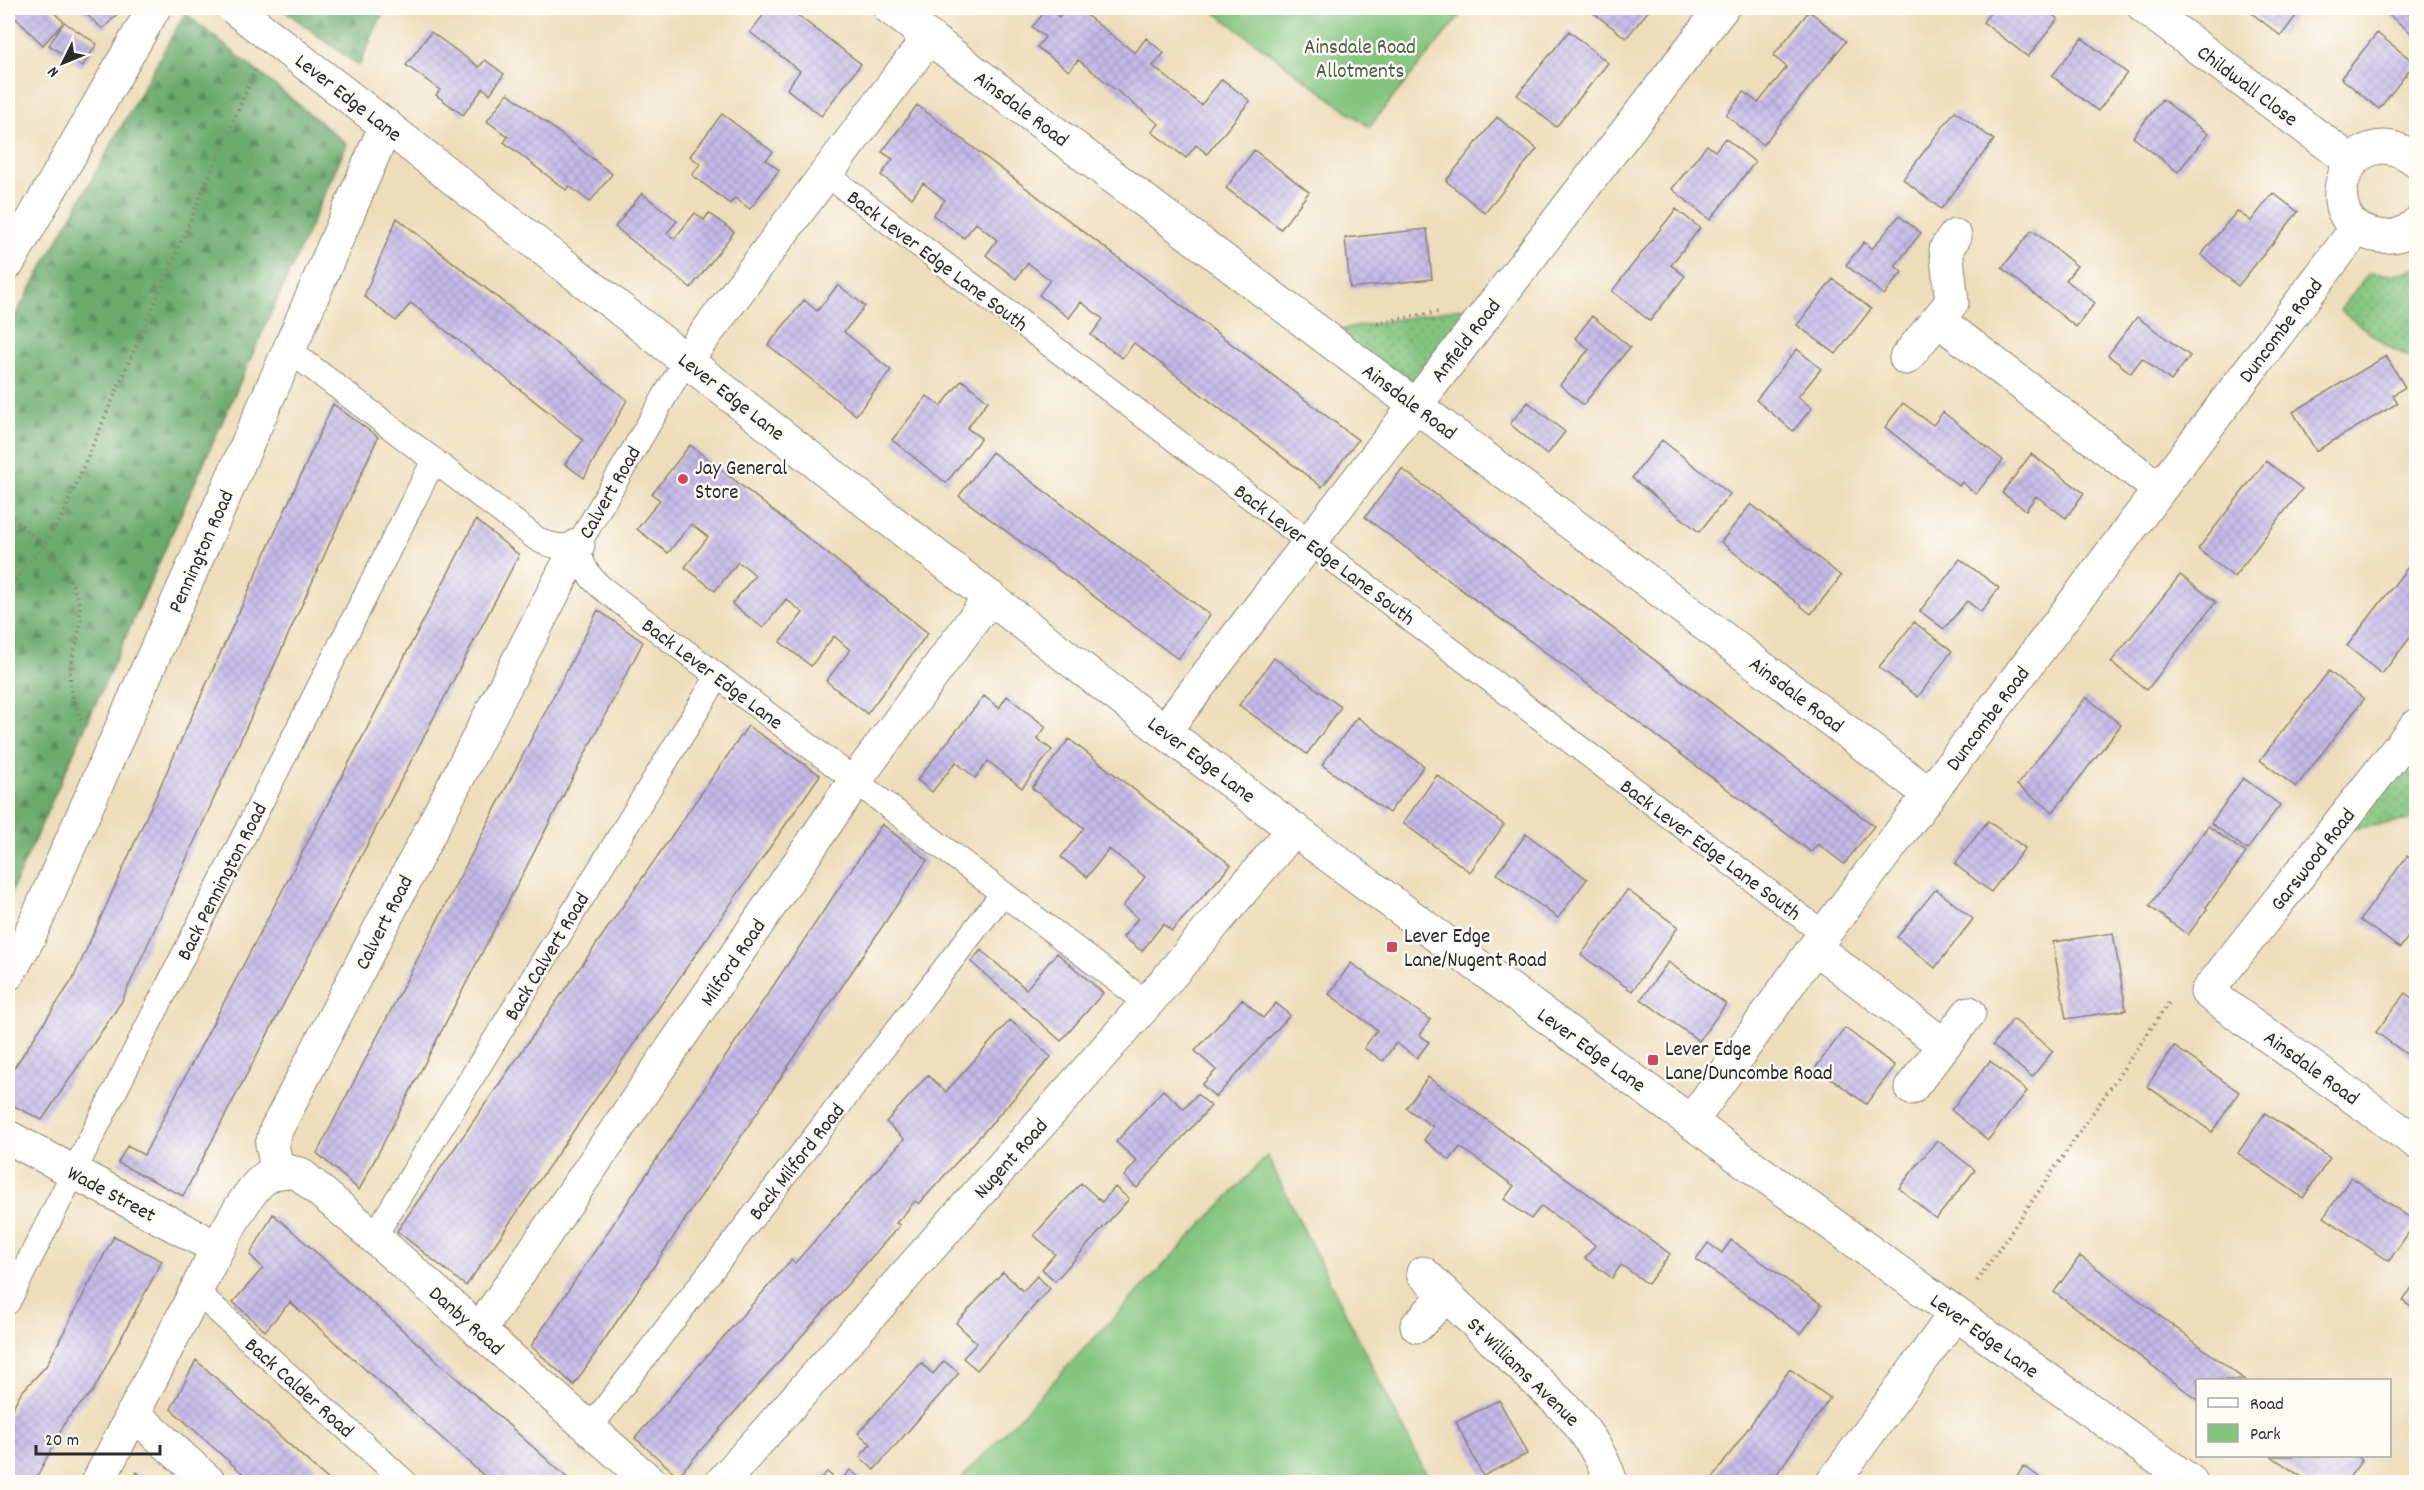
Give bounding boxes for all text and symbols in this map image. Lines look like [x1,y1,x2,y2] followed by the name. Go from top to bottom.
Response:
[33,33,93,93] north arrow
[1304,34,1416,88] park label: Ainsdale Road Allotments
[2189,39,2303,135] street label: Childwall Close
[287,48,407,151] street label: Lever Edge Lane
[43,61,65,82] text: N
[966,65,1074,156] street label: Ainsdale Road
[839,184,1033,341] street label: Back Lever Edge Lane South
[2233,273,2332,390] street label: Duncombe Road
[1425,294,1510,390] street label: Anfield Road
[670,347,790,450] street label: Lever Edge Lane
[1354,358,1462,449] street label: Ainsdale Road
[573,441,650,546] street label: Calvert Road
[695,455,787,509] place label: Jay General Store
[676,472,690,486] marker: Jay General Store
[1226,478,1420,635] street label: Back Lever Edge Lane South
[162,486,243,619] street label: Pennington Road
[634,612,788,739] street label: Back Lever Edge Lane
[1741,651,1849,742] street label: Ainsdale Road
[1940,661,2039,778] street label: Duncombe Road
[1140,711,1261,812] street label: Lever Edge Lane
[1612,773,1806,930] street label: Back Lever Edge Lane South
[171,798,276,966] street label: Back Pennington Road
[2265,803,2364,919] street label: Garswood Road
[349,871,422,976] street label: Calvert Road
[498,888,599,1027] street label: Back Calvert Road
[694,914,775,1013] street label: Milford Road
[1404,923,1547,977] place label: Lever Edge Lane/Nugent Road
[1385,940,1399,954] marker: Lever Edge Lane/Nugent Road
[1529,1002,1651,1101] street label: Lever Edge Lane
[2256,1024,2364,1114] street label: Ainsdale Road
[1665,1036,1833,1090] place label: Lever Edge Lane/Duncombe Road
[1646,1053,1660,1067] marker: Lever Edge Lane/Duncombe Road
[743,1098,854,1228] street label: Back Milford Road
[968,1113,1057,1207] street label: Nugent Road
[61,1160,161,1232] street label: Wade Street
[421,1280,509,1364] street label: Danby Road
[1922,1288,2044,1387] street label: Lever Edge Lane
[1459,1311,1585,1435] street label: St Williams Avenue
[237,1332,359,1446] street label: Back Calder Road
[2196,1379,2391,1457] legend
[2250,1393,2284,1418] text: Road
[36,1418,160,1456] scale bar
[2250,1423,2281,1448] text: Park
[45,1429,79,1454] text: 20 m

